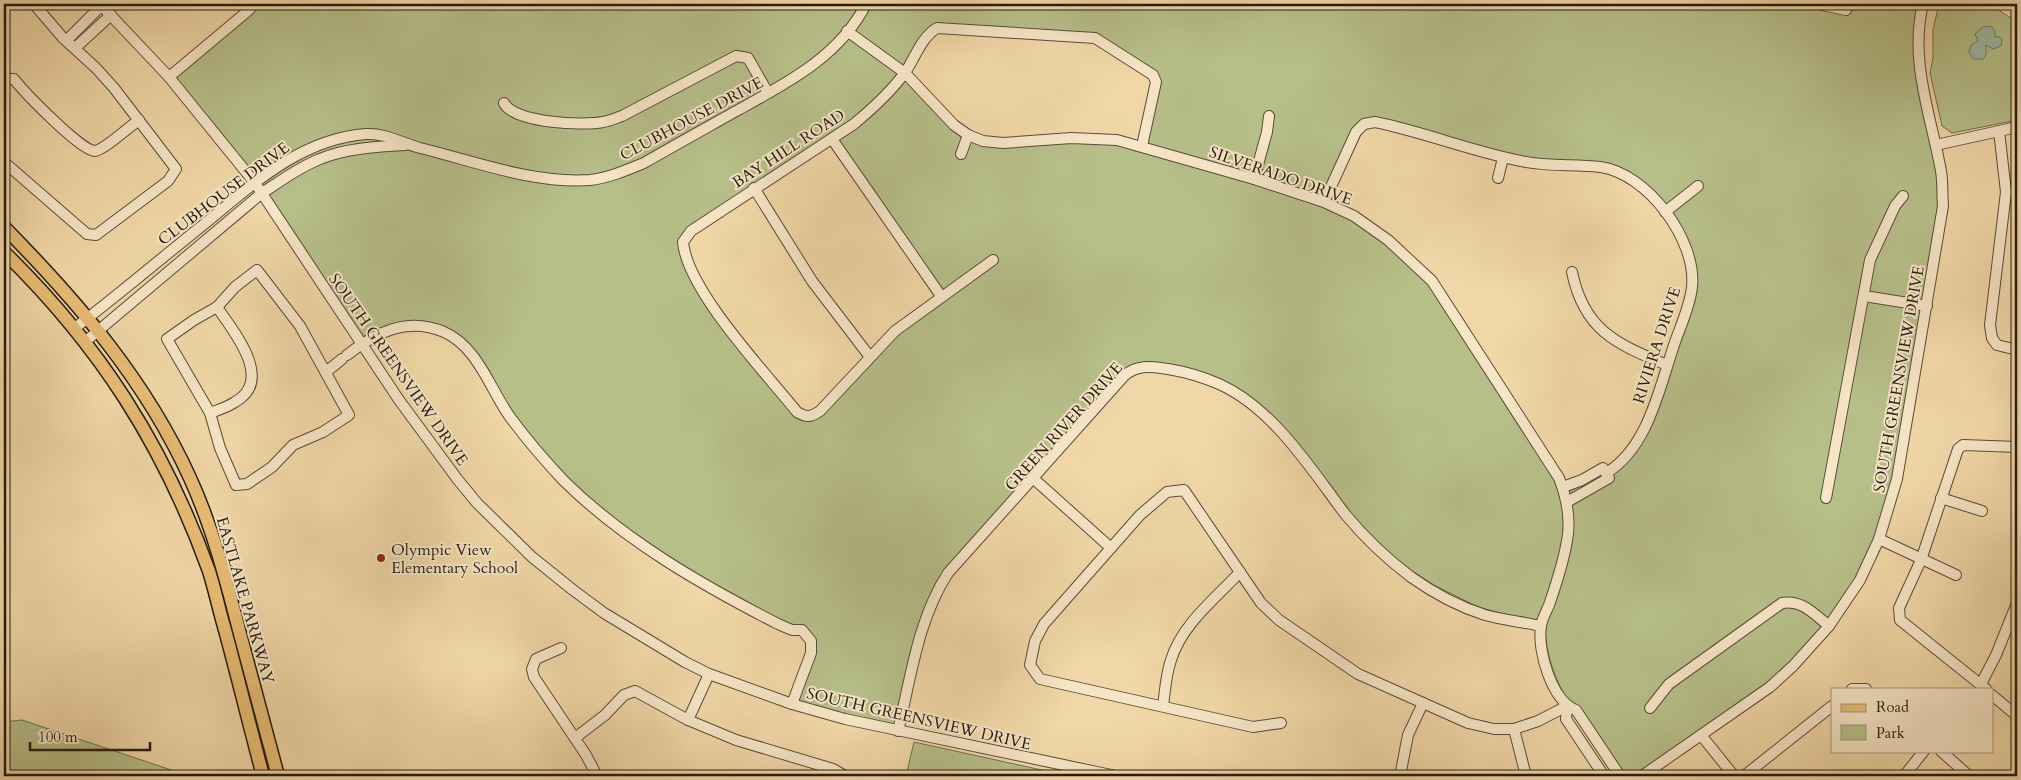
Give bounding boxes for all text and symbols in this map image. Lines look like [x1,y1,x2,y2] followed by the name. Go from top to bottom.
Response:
[616,72,767,166] street label: CLUBHOUSE DRIVE
[728,104,849,194] street label: BAY HILL ROAD
[153,137,294,251] street label: CLUBHOUSE DRIVE
[1206,141,1355,211] street label: SILVERADO DRIVE
[1868,264,1930,494] street label: SOUTH GREENSVIEW DRIVE
[323,269,473,470] street label: SOUTH GREENSVIEW DRIVE
[1628,284,1686,407] street label: RIVIERA DRIVE
[1000,357,1128,496] street label: GREEN RIVER DRIVE
[211,514,279,687] street label: EASTLAKE PARKWAY
[391,539,518,579] place label: Olympic View Elementary School
[375,552,387,564] marker: Olympic View Elementary School
[804,682,1033,756] street label: SOUTH GREENSVIEW DRIVE
[1831,688,1994,752] legend
[1876,697,1909,717] text: Road
[30,720,150,752] scale bar
[1876,723,1905,743] text: Park
[38,727,78,747] text: 100 m

